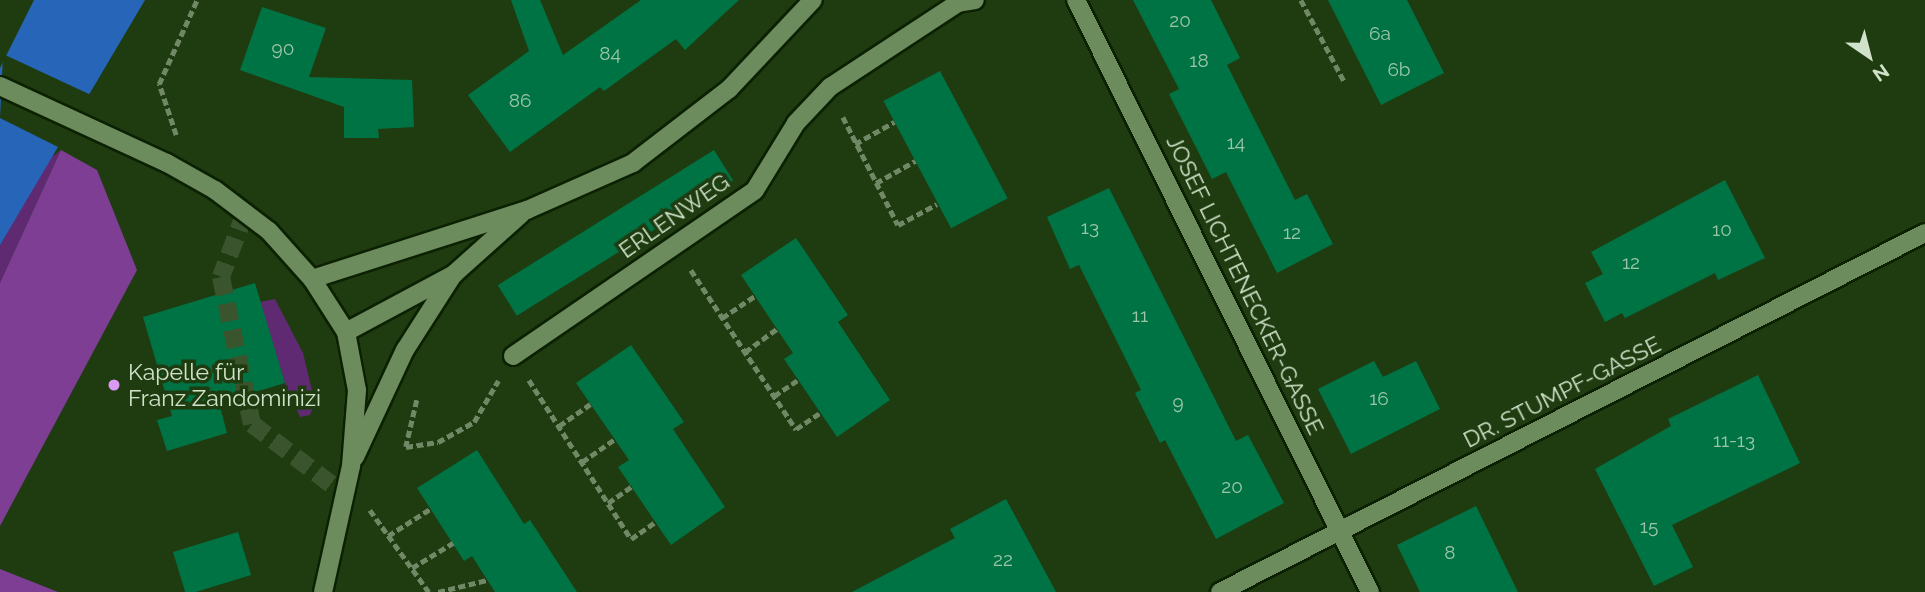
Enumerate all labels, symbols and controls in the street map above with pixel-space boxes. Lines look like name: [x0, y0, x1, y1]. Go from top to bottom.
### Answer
house number: 20: [1169, 10, 1191, 32]
north arrow: [1834, 21, 1904, 91]
house number: 6a: [1369, 23, 1391, 45]
house number: 90: [272, 38, 294, 60]
house number: 84: [599, 43, 621, 65]
house number: 18: [1189, 50, 1209, 72]
house number: 6b: [1387, 59, 1411, 81]
text: N: [1869, 60, 1893, 86]
house number: 86: [509, 90, 531, 112]
street label: JOSEF LICHTENECKER-GASSE: [1160, 131, 1330, 439]
house number: 14: [1227, 132, 1245, 154]
street label: ERLENWEG: [613, 168, 735, 264]
house number: 13: [1081, 217, 1099, 239]
house number: 10: [1712, 219, 1732, 241]
house number: 12: [1283, 222, 1301, 244]
house number: 12: [1622, 252, 1640, 274]
house number: 11: [1132, 305, 1148, 327]
street label: DR. STUMPF-GASSE: [1459, 330, 1665, 454]
place label: Kapelle für Franz Zandominizi: [128, 358, 321, 412]
marker: Kapelle für Franz Zandominizi: [106, 377, 122, 393]
house number: 16: [1369, 388, 1389, 410]
house number: 9: [1172, 392, 1184, 414]
house number: 11-13: [1713, 430, 1755, 452]
house number: 20: [1221, 476, 1243, 498]
house number: 15: [1640, 516, 1658, 538]
house number: 8: [1444, 542, 1456, 564]
house number: 22: [993, 549, 1013, 571]

